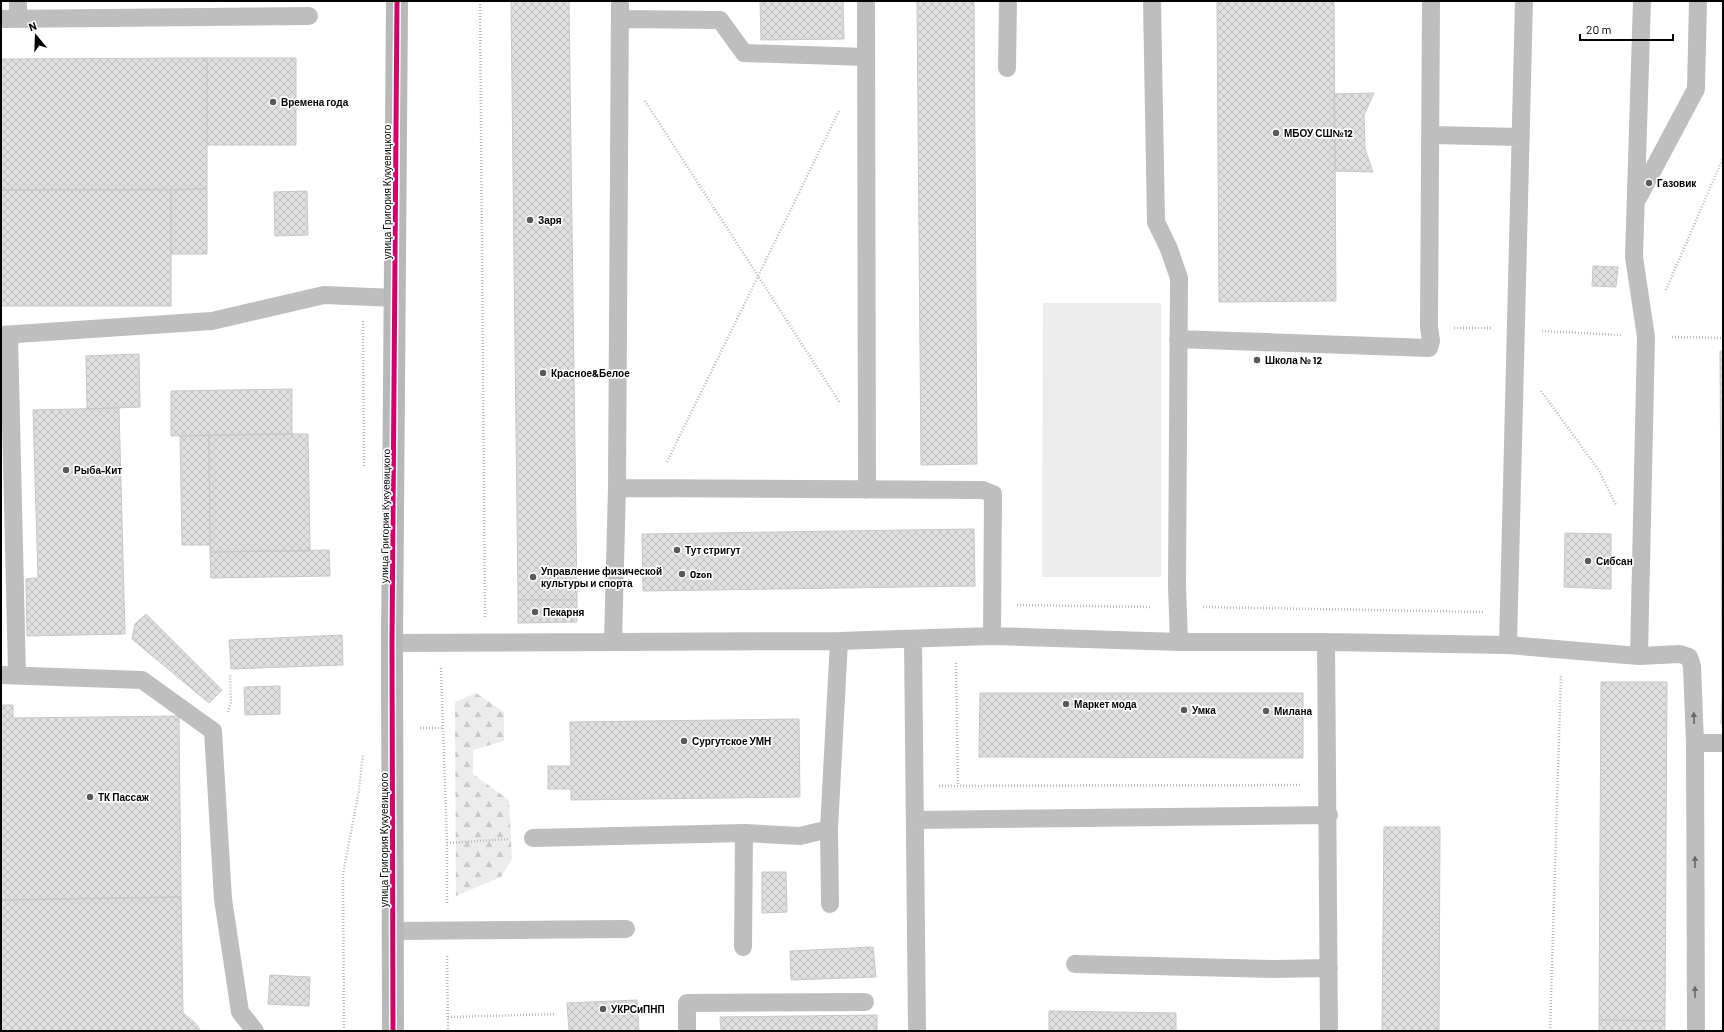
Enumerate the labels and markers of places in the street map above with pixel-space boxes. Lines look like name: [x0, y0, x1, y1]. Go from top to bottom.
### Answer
place label: Времена года: [281, 96, 349, 108]
marker: Времена года: [268, 97, 278, 107]
place label: МБОУ СШ№12: [1284, 127, 1353, 139]
marker: МБОУ СШ№12: [1271, 128, 1281, 138]
place label: Газовик: [1657, 177, 1697, 189]
marker: Газовик: [1644, 178, 1654, 188]
place label: Заря: [538, 214, 562, 226]
marker: Заря: [525, 215, 535, 225]
place label: Школа № 12: [1265, 354, 1322, 366]
marker: Школа № 12: [1252, 355, 1262, 365]
place label: Красное&Белое: [551, 367, 630, 379]
marker: Красное&Белое: [538, 368, 548, 378]
place label: Рыба-Кит: [74, 464, 122, 476]
marker: Рыба-Кит: [61, 465, 71, 475]
place label: Тут стригут: [685, 544, 741, 556]
marker: Тут стригут: [672, 545, 682, 555]
place label: Сибсан: [1596, 555, 1633, 567]
marker: Сибсан: [1583, 556, 1593, 566]
place label: Управление физической культуры и спорта: [541, 565, 662, 589]
place label: Ozon: [690, 568, 712, 580]
marker: Ozon: [677, 569, 687, 579]
marker: Управление физической культуры и спорта: [528, 572, 538, 582]
place label: Пекарня: [543, 606, 584, 618]
marker: Пекарня: [530, 607, 540, 617]
place label: Маркет мода: [1074, 698, 1137, 710]
marker: Маркет мода: [1061, 699, 1071, 709]
place label: Умка: [1192, 704, 1216, 716]
marker: Умка: [1179, 705, 1189, 715]
place label: Милана: [1274, 705, 1312, 717]
marker: Милана: [1261, 706, 1271, 716]
place label: Сургутское УМН: [692, 735, 771, 747]
marker: Сургутское УМН: [679, 736, 689, 746]
place label: ТК Пассаж: [98, 791, 150, 803]
marker: ТК Пассаж: [85, 792, 95, 802]
place label: УКРСиПНП: [611, 1003, 665, 1015]
marker: УКРСиПНП: [598, 1004, 608, 1014]

